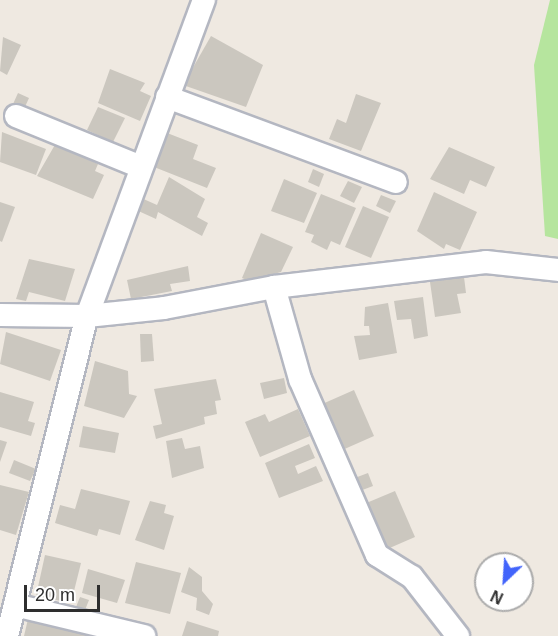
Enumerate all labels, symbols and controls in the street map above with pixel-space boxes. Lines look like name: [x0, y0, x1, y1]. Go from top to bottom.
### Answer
north arrow: [474, 552, 534, 612]
scale bar: [27, 573, 104, 611]
text: 20 m: [35, 585, 75, 605]
text: N: [488, 587, 506, 607]

